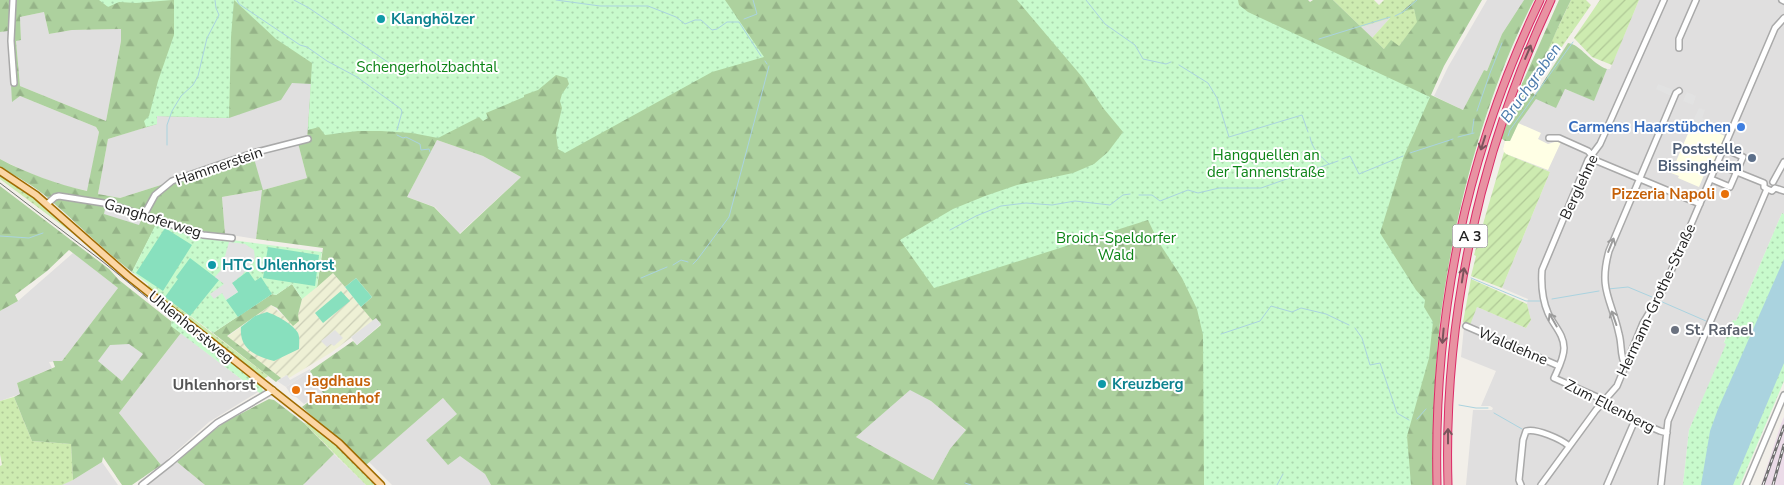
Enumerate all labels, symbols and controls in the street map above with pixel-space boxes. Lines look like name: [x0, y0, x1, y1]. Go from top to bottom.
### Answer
place label: Klanghölzer: [391, 9, 475, 29]
marker: Klanghölzer: [375, 13, 387, 25]
water label: Bruchgraben: [1495, 39, 1567, 127]
one-way arrow: [1524, 45, 1534, 60]
park label: Schengerholzbachtal: [356, 57, 498, 77]
place label: Carmens Haarstübchen: [1568, 117, 1731, 137]
marker: Carmens Haarstübchen: [1735, 121, 1747, 133]
one-way arrow: [1478, 134, 1487, 150]
place label: Poststelle Bissingheim: [1658, 139, 1742, 176]
street label: Hammerstein: [173, 142, 265, 190]
park label: Hangquellen an der Tannenstraße: [1207, 145, 1325, 182]
street label: Berglehne: [1555, 151, 1603, 223]
marker: Poststelle Bissingheim: [1746, 152, 1758, 164]
place label: Pizzeria Napoli: [1612, 184, 1715, 204]
marker: Pizzeria Napoli: [1719, 188, 1731, 200]
street label: Ganghoferweg: [102, 194, 204, 242]
street label: Hermann-Grothe-Straße: [1612, 220, 1700, 380]
road number: A 3: [1452, 225, 1488, 248]
park label: Broich-Speldorfer Wald: [1056, 228, 1177, 265]
one-way arrow: [1607, 238, 1617, 253]
place label: HTC Uhlenhorst: [222, 255, 334, 275]
marker: HTC Uhlenhorst: [206, 259, 218, 271]
one-way arrow: [1459, 267, 1469, 283]
street label: Uhlenhorstweg: [144, 286, 238, 368]
one-way arrow: [1609, 310, 1618, 326]
one-way arrow: [1547, 314, 1557, 328]
place label: St. Rafael: [1685, 320, 1753, 340]
street label: Waldlehne: [1475, 322, 1551, 370]
marker: St. Rafael: [1669, 324, 1681, 336]
one-way arrow: [1438, 327, 1447, 343]
place label: Jagdhaus Tannenhof: [305, 371, 380, 408]
district label: Uhlenhorst: [173, 374, 256, 396]
place label: Kreuzberg: [1112, 374, 1184, 394]
street label: Zum Ellenberg: [1562, 375, 1658, 437]
marker: Kreuzberg: [1096, 378, 1108, 390]
marker: Jagdhaus Tannenhof: [290, 384, 302, 396]
one-way arrow: [1443, 429, 1453, 445]

